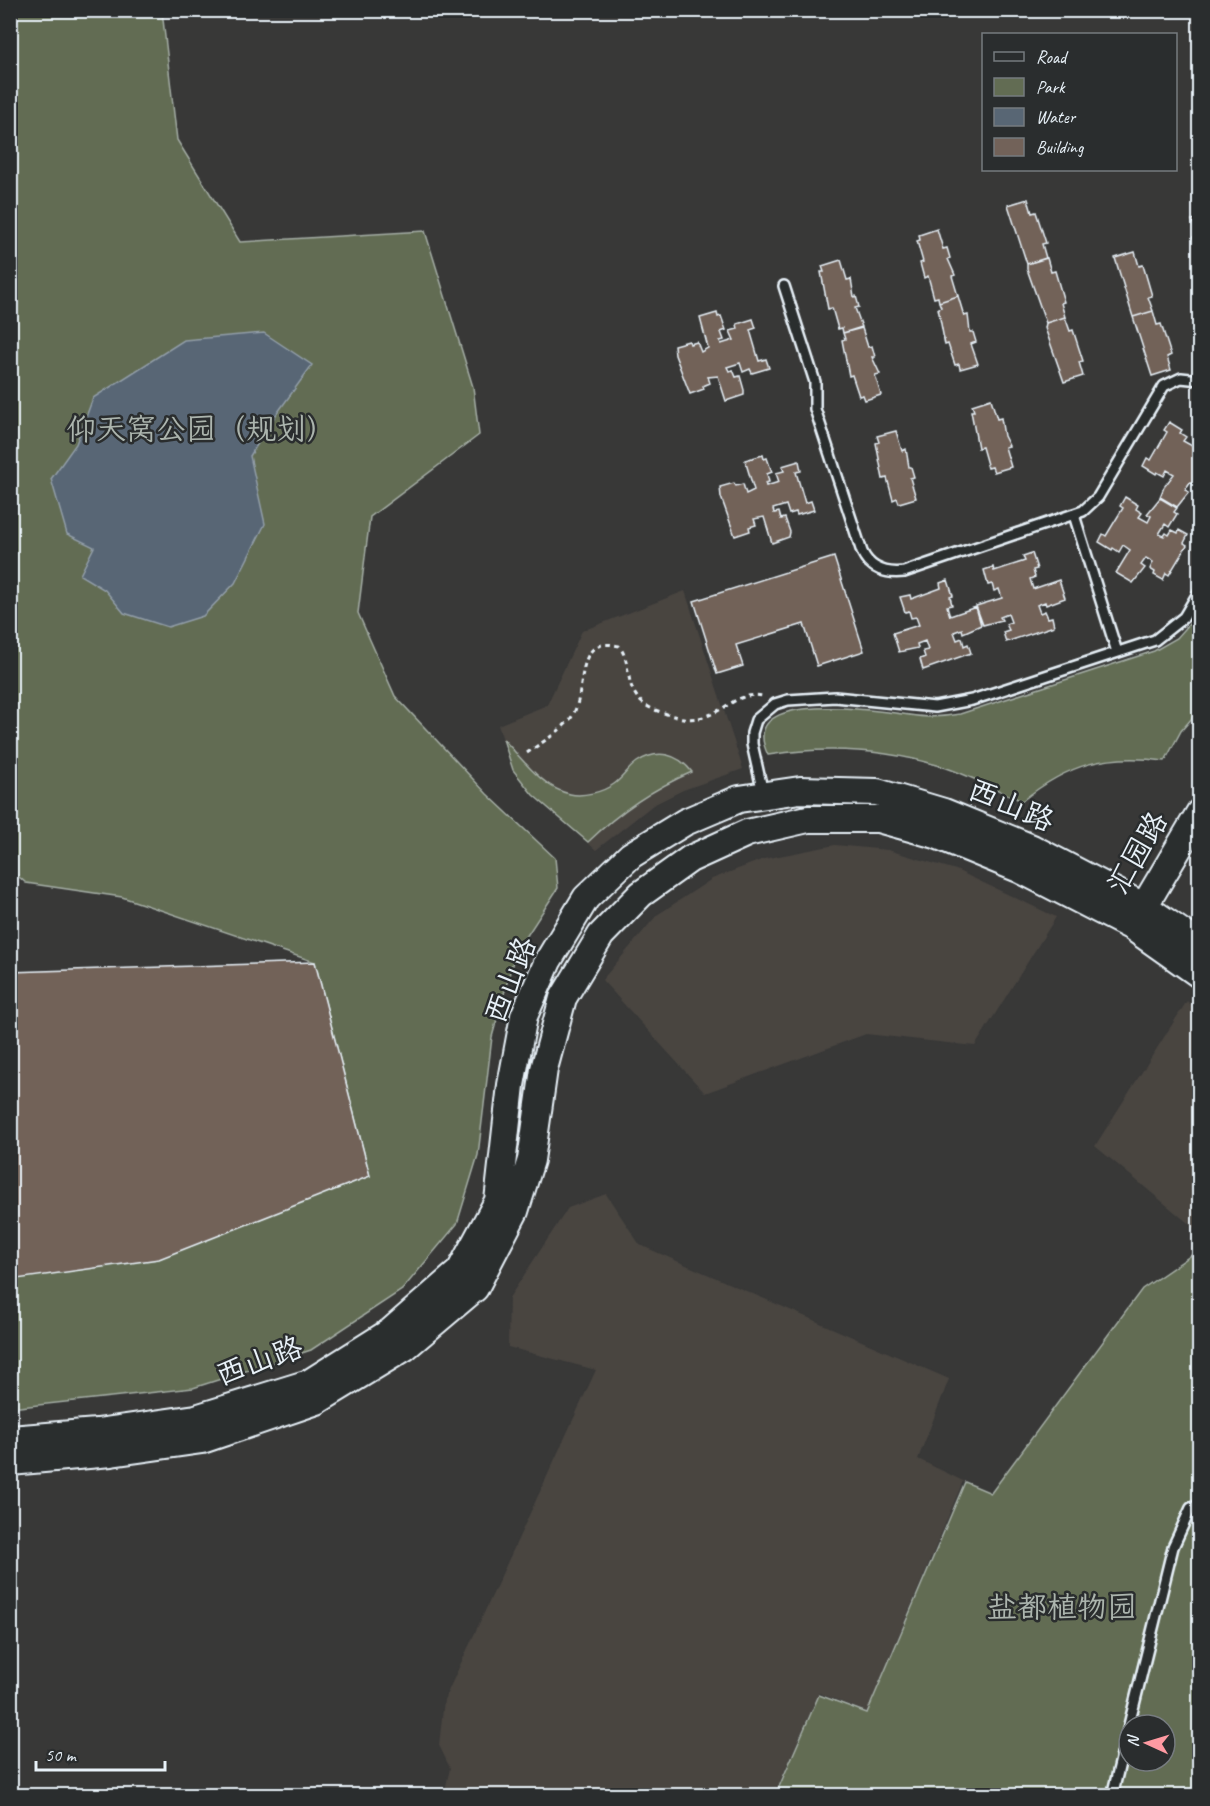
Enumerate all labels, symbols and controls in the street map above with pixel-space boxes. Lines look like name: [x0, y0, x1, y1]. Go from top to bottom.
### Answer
legend: [982, 33, 1177, 171]
text: Road: [1036, 46, 1069, 68]
text: Park: [1036, 76, 1066, 98]
text: Water: [1036, 106, 1077, 128]
text: Building: [1036, 136, 1085, 158]
park label: 仰天窝公园（规划）: [66, 410, 336, 448]
street label: 西山路: [962, 770, 1060, 840]
street label: 汇园路: [1098, 805, 1176, 901]
street label: 西山路: [476, 931, 544, 1029]
street label: 西山路: [210, 1328, 308, 1394]
park label: 盐都植物园: [987, 1588, 1137, 1626]
north arrow: [1117, 1713, 1177, 1773]
text: N: [1123, 1733, 1144, 1748]
scale bar: [36, 1734, 165, 1772]
text: 50 m: [45, 1744, 78, 1766]

